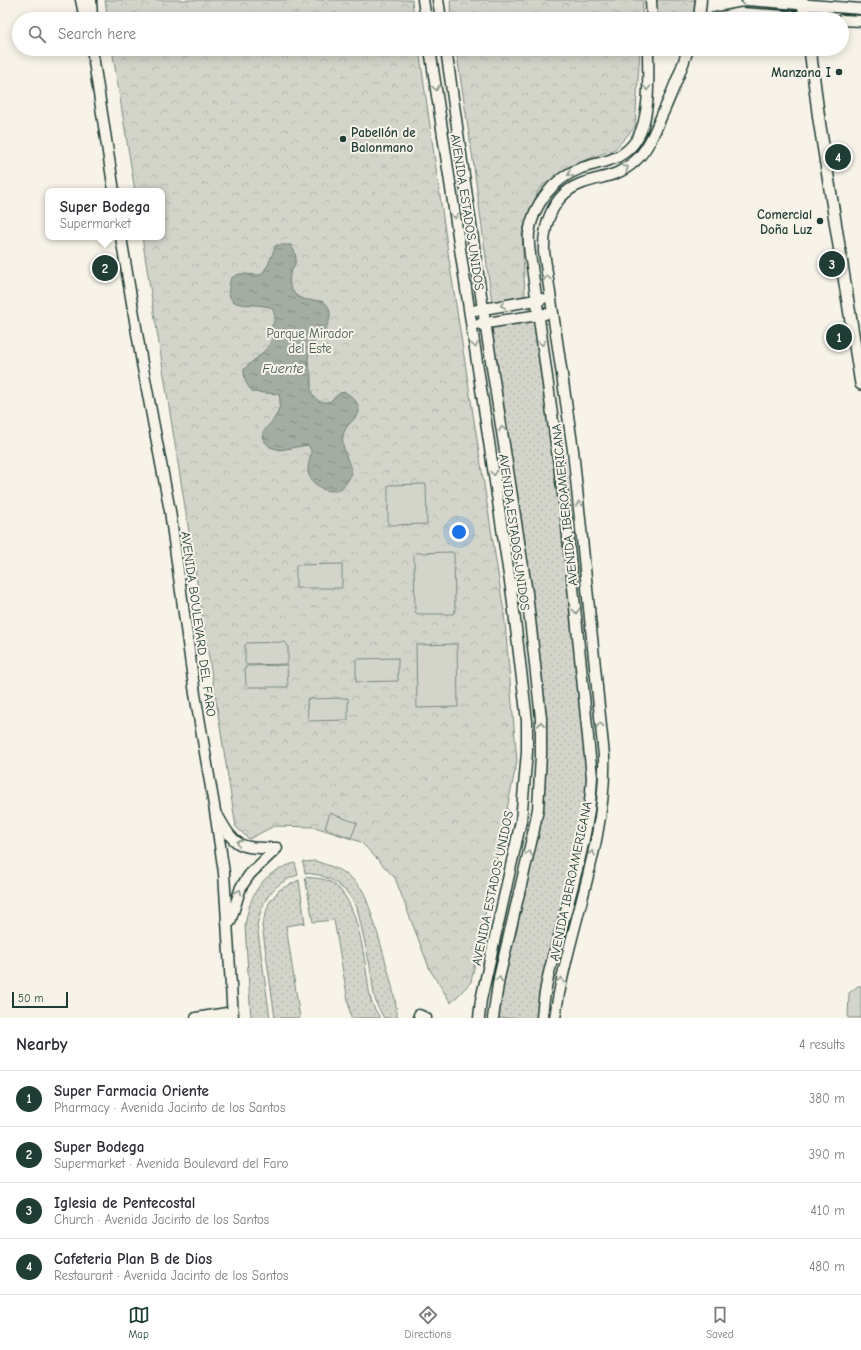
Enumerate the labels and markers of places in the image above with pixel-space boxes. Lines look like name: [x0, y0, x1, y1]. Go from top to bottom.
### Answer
place label: Manzana I: [771, 65, 831, 80]
marker: Manzana I: [834, 67, 844, 77]
place label: Pabellón de Balonmano: [351, 125, 416, 155]
marker: Pabellón de Balonmano: [338, 134, 348, 144]
pin: 4: [825, 142, 851, 172]
place label: Comercial Doña Luz: [757, 207, 812, 237]
marker: Comercial Doña Luz: [815, 216, 825, 226]
pin: 3: [819, 249, 845, 279]
pin: 2: [92, 253, 118, 283]
pin: 1: [826, 322, 852, 352]

